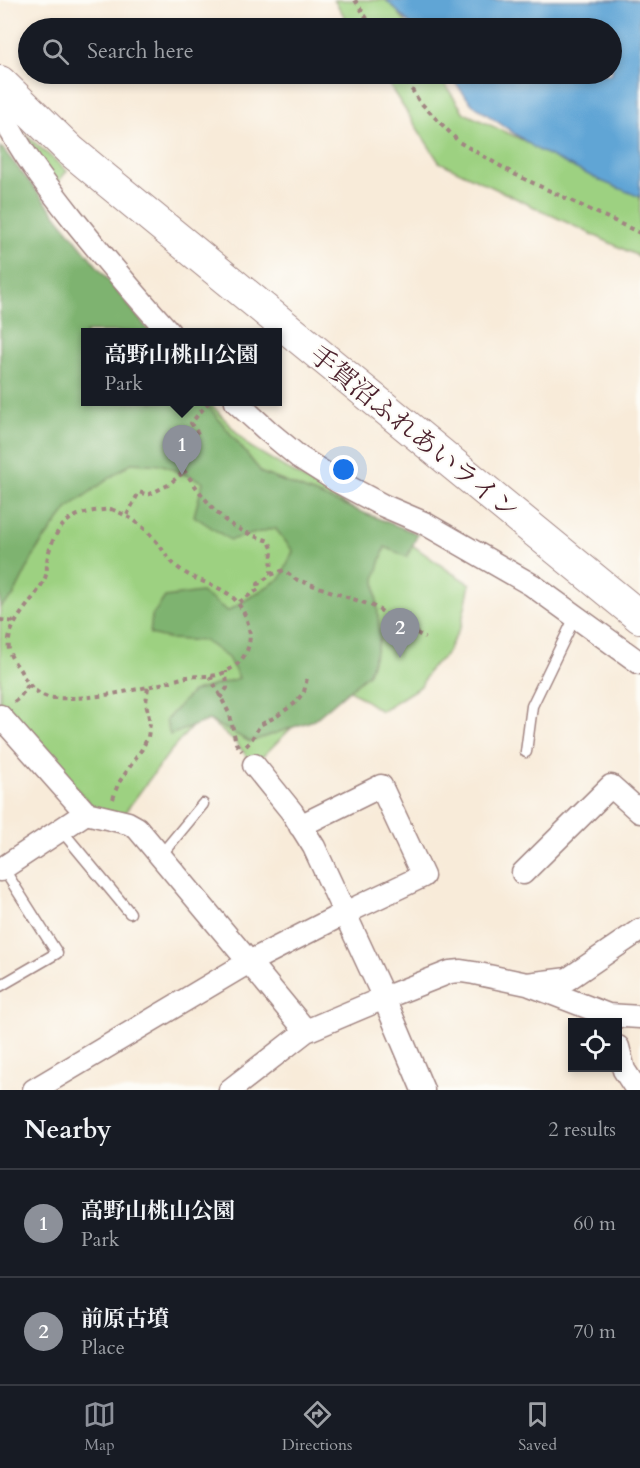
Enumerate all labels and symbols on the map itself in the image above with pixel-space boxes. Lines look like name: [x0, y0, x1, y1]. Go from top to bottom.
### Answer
street label: 手賀沼ふれあいライン: [302, 338, 526, 528]
pin: 1: [162, 426, 201, 475]
your location: [329, 455, 358, 484]
pin: 2: [380, 608, 420, 658]

